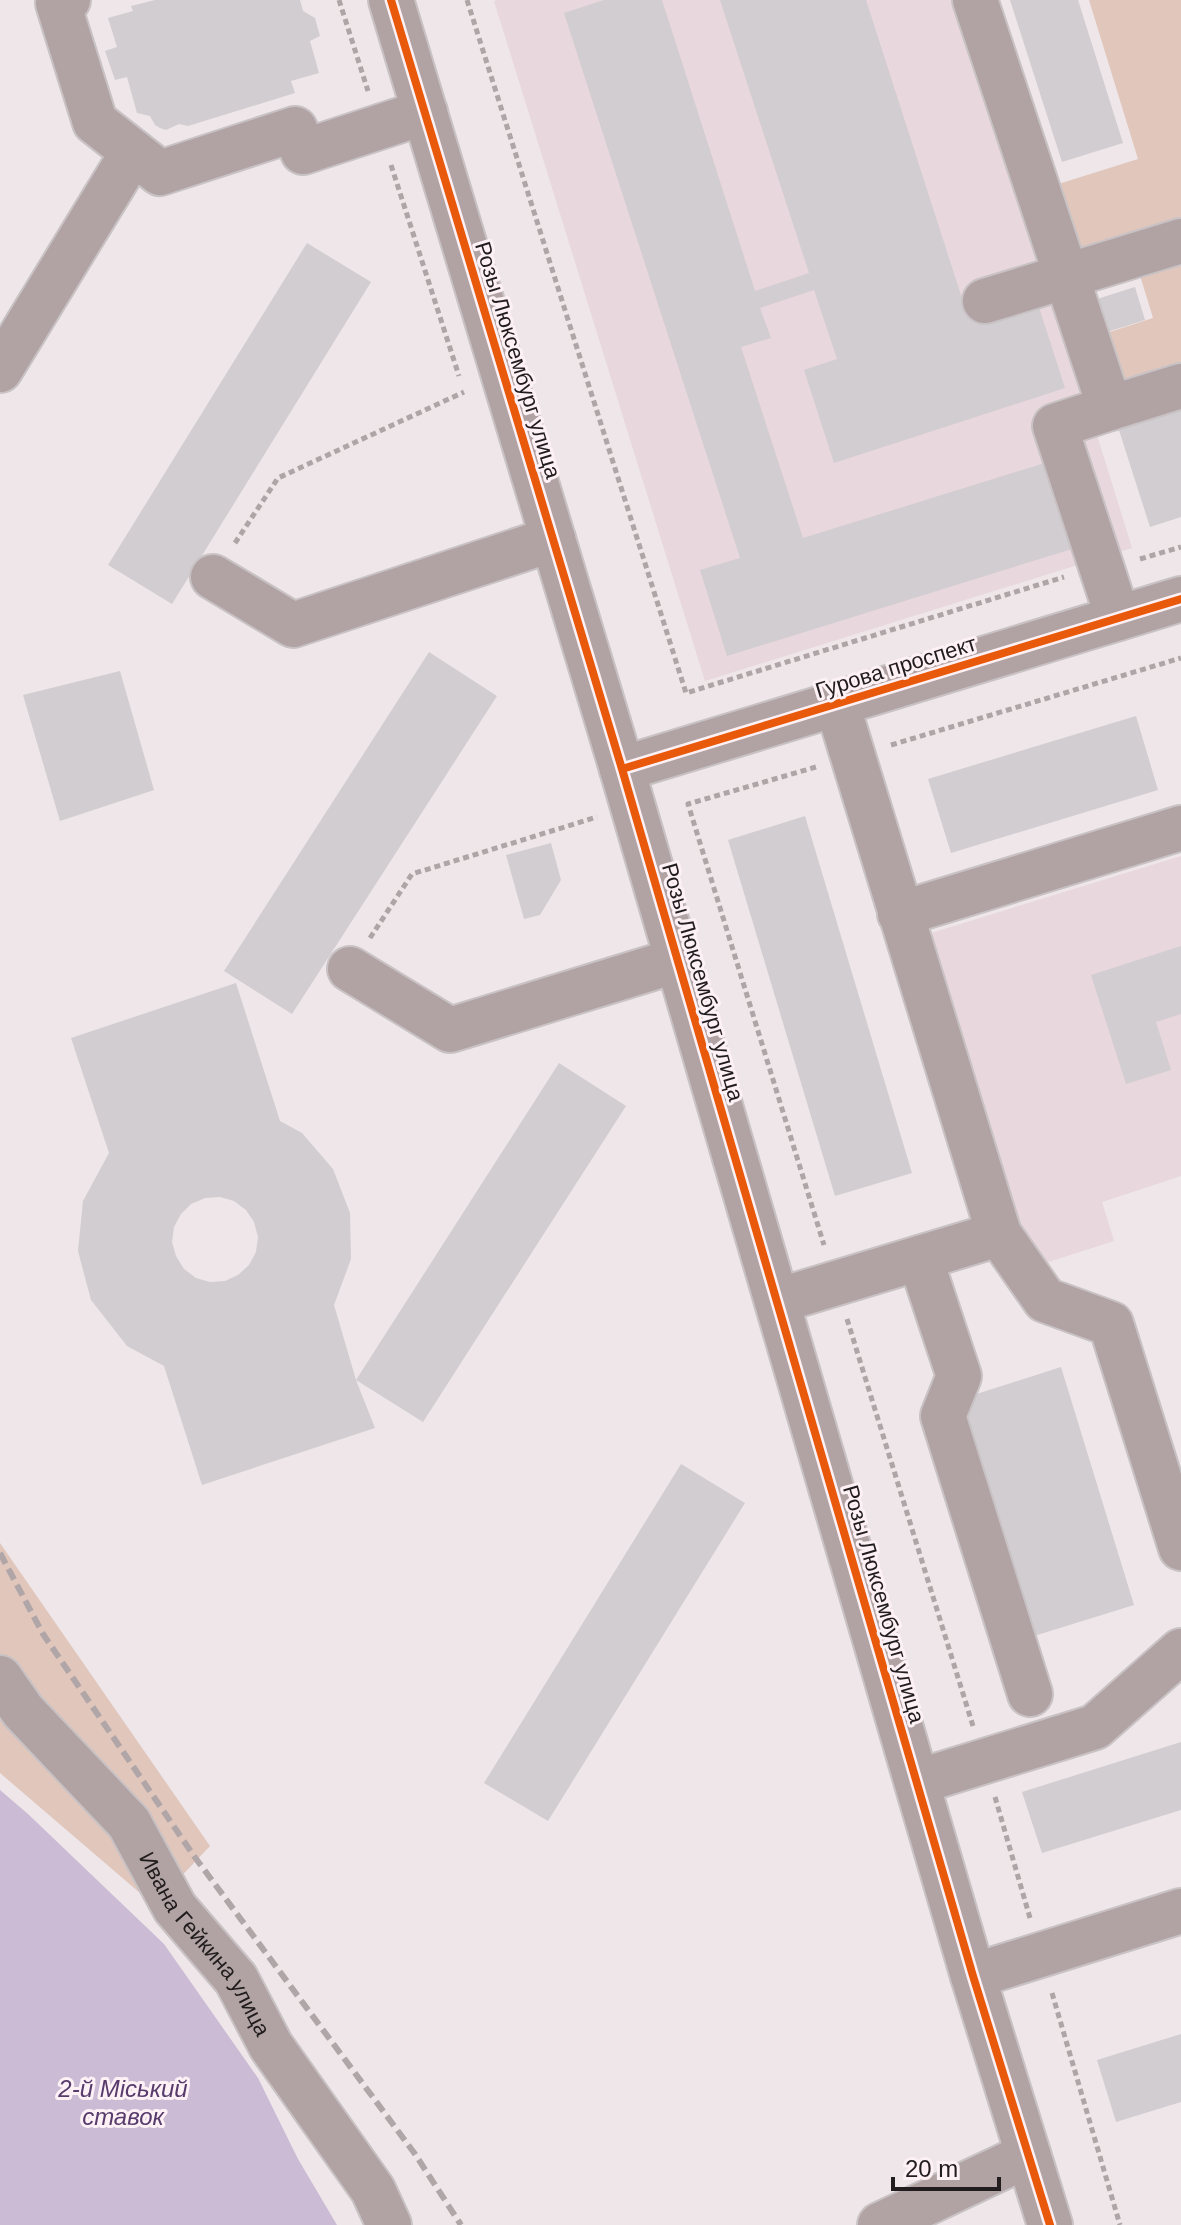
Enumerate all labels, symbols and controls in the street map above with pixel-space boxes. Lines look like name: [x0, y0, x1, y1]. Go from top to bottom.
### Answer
street label: Розы Люксембург улица: [470, 239, 566, 482]
street label: Гурова проспект: [813, 631, 979, 703]
street label: Розы Люксембург улица: [657, 860, 749, 1105]
street label: Розы Люксембург улица: [838, 1482, 930, 1727]
street label: Ивана Гейкина улица: [134, 1847, 276, 2041]
water label: 2-й Міський ставок: [57, 2075, 188, 2130]
scale bar: [893, 2141, 999, 2191]
text: 20 m: [905, 2155, 958, 2182]

